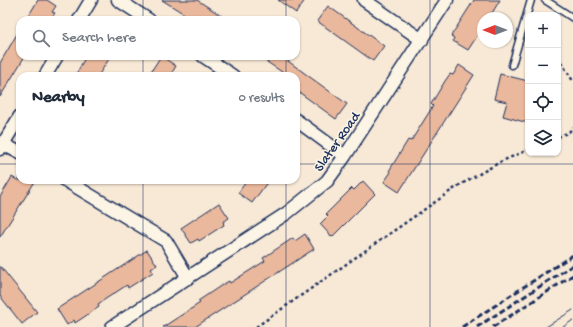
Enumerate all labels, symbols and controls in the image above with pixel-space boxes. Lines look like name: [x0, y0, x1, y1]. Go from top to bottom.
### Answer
north arrow: [477, 12, 513, 48]
map controls: [525, 12, 561, 156]
button: +: [525, 12, 561, 48]
search box: [16, 16, 300, 60]
icon: search: [30, 27, 52, 49]
text: Search here: [62, 29, 136, 47]
button: −: [525, 48, 561, 84]
button: locate: [525, 84, 561, 120]
text: Nearby: [32, 88, 85, 108]
text: 0 results: [238, 91, 284, 106]
street label: Slater Road: [311, 108, 366, 176]
button: layers: [525, 120, 561, 156]

